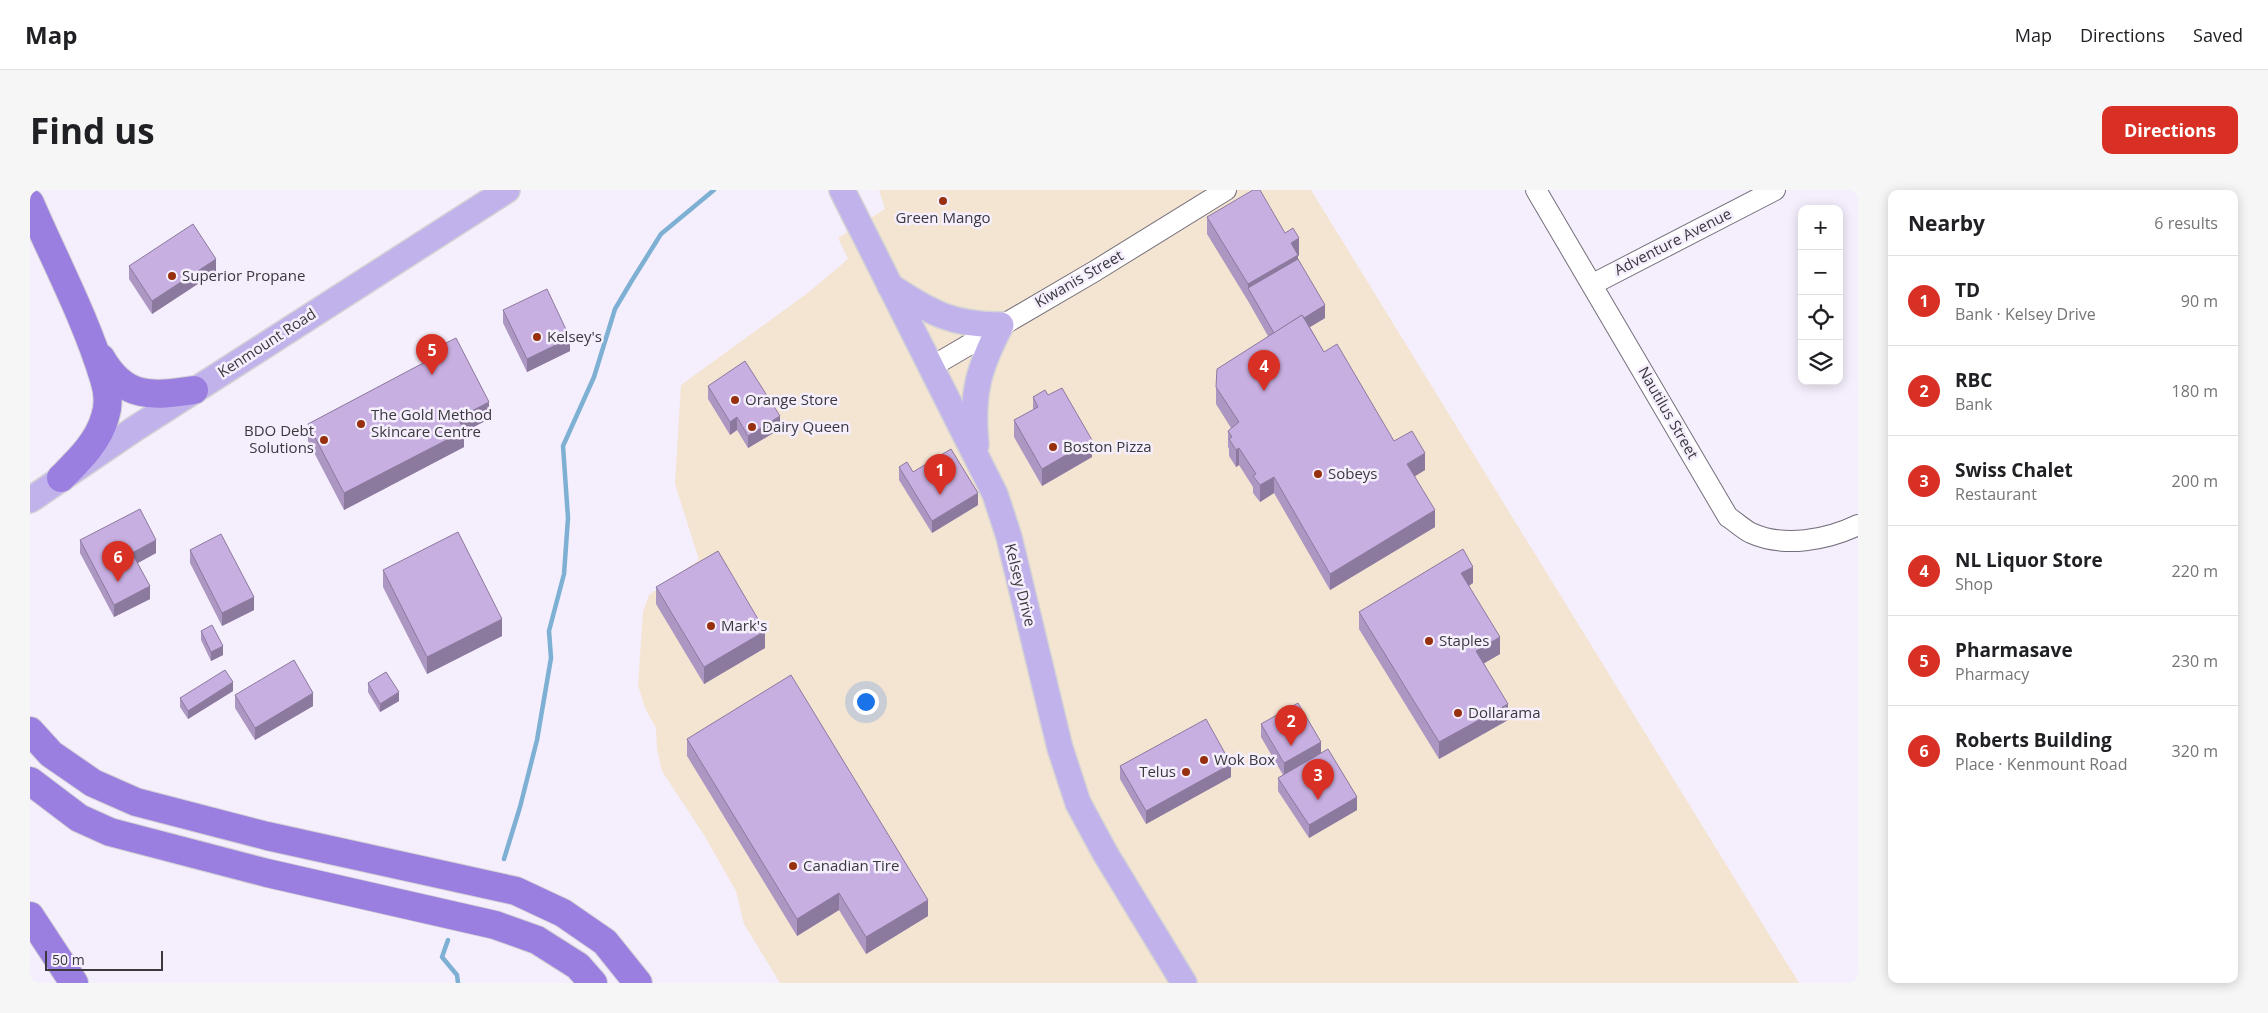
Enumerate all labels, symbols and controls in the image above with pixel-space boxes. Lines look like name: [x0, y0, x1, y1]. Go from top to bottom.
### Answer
text: Map: [25, 18, 77, 51]
text: Map: [2015, 23, 2052, 47]
text: Directions: [2080, 23, 2165, 47]
text: Saved: [2193, 23, 2243, 47]
button: Directions: [2102, 106, 2238, 154]
text: Find us: [30, 107, 155, 154]
marker: Green Mango: [937, 195, 949, 207]
street label: Adventure Avenue: [1611, 203, 1735, 279]
map controls: [1798, 205, 1843, 385]
button: +: [1798, 205, 1843, 250]
place label: Green Mango: [895, 207, 991, 227]
text: Nearby: [1908, 209, 1985, 237]
text: 6 results: [2154, 212, 2218, 234]
street label: Kiwanis Street: [1031, 245, 1126, 312]
button: −: [1798, 250, 1843, 295]
place label: Superior Propane: [182, 265, 305, 285]
marker: Superior Propane: [166, 270, 178, 282]
text: TD: [1955, 277, 1980, 303]
text: 1: [1919, 290, 1929, 312]
text: 90 m: [2181, 290, 2218, 312]
button: locate: [1798, 295, 1843, 340]
street label: Kenmount Road: [214, 303, 319, 381]
text: Bank · Kelsey Drive: [1955, 303, 2096, 325]
place label: Kelsey's: [547, 326, 602, 346]
marker: Kelsey's: [531, 331, 543, 343]
pin: 5: [416, 334, 448, 375]
button: layers: [1798, 340, 1843, 385]
pin: 4: [1248, 350, 1280, 391]
street label: Nautilus Street: [1634, 363, 1703, 462]
text: RBC: [1955, 367, 1992, 393]
text: 2: [1919, 380, 1929, 402]
text: 180 m: [2172, 380, 2218, 402]
place label: Orange Store: [745, 389, 838, 409]
text: Bank: [1955, 393, 1992, 415]
marker: Orange Store: [729, 394, 741, 406]
place label: The Gold Method Skincare Centre: [371, 404, 492, 441]
place label: Dairy Queen: [762, 416, 849, 436]
marker: The Gold Method Skincare Centre: [355, 418, 367, 430]
place label: BDO Debt Solutions: [244, 420, 314, 457]
marker: Dairy Queen: [746, 421, 758, 433]
marker: BDO Debt Solutions: [318, 434, 330, 446]
place label: Boston Pizza: [1063, 436, 1152, 456]
marker: Boston Pizza: [1047, 441, 1059, 453]
pin: 1: [924, 454, 956, 495]
text: Swiss Chalet: [1955, 457, 2073, 483]
place label: Sobeys: [1328, 463, 1378, 483]
marker: Sobeys: [1312, 468, 1324, 480]
text: 3: [1919, 470, 1929, 492]
text: 200 m: [2172, 470, 2218, 492]
text: Restaurant: [1955, 483, 2037, 505]
pin: 6: [102, 541, 134, 582]
street label: Kelsey Drive: [1001, 541, 1041, 628]
text: NL Liquor Store: [1955, 547, 2103, 573]
text: 4: [1919, 560, 1929, 582]
text: 220 m: [2172, 560, 2218, 582]
text: Shop: [1955, 573, 1993, 595]
place label: Mark's: [721, 615, 767, 635]
marker: Mark's: [705, 620, 717, 632]
place label: Staples: [1439, 630, 1489, 650]
marker: Staples: [1423, 635, 1435, 647]
text: Pharmasave: [1955, 637, 2073, 663]
text: 5: [1919, 650, 1929, 672]
text: 230 m: [2172, 650, 2218, 672]
text: Pharmacy: [1955, 663, 2029, 685]
your location: [853, 689, 879, 715]
place label: Dollarama: [1468, 702, 1541, 722]
pin: 2: [1275, 705, 1307, 746]
marker: Dollarama: [1452, 707, 1464, 719]
text: Roberts Building: [1955, 727, 2112, 753]
text: 6: [1919, 740, 1929, 762]
text: 320 m: [2172, 740, 2218, 762]
place label: Wok Box: [1214, 749, 1275, 769]
text: Place · Kenmount Road: [1955, 753, 2127, 775]
marker: Wok Box: [1198, 754, 1210, 766]
pin: 3: [1302, 759, 1334, 800]
place label: Telus: [1139, 761, 1176, 781]
marker: Telus: [1180, 766, 1192, 778]
place label: Canadian Tire: [803, 855, 899, 875]
marker: Canadian Tire: [787, 860, 799, 872]
scale bar: [45, 948, 162, 971]
text: 50 m: [52, 950, 85, 969]

